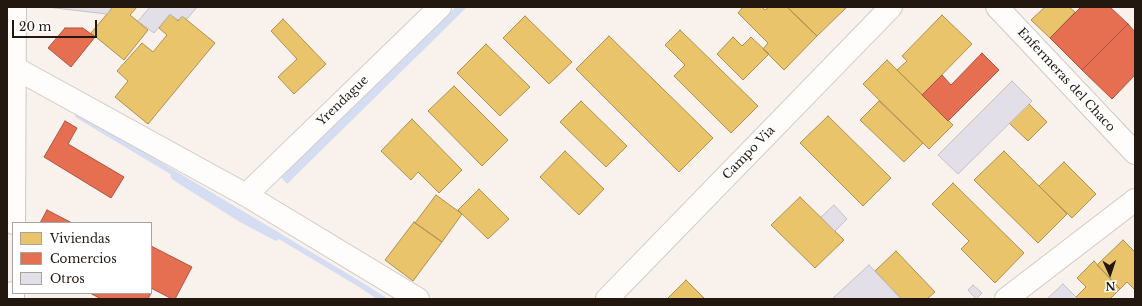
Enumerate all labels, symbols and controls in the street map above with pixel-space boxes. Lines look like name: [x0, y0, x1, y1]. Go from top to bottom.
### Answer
scale bar: [14, 12, 99, 38]
text: 20 m: [19, 19, 51, 34]
street label: Enfermeras del Chaco: [1014, 25, 1118, 135]
street label: Yrendague: [314, 73, 372, 129]
street label: Campo Via: [720, 123, 778, 183]
legend: [12, 222, 152, 294]
text: Viviendas: [50, 231, 110, 246]
text: Comercios: [50, 251, 117, 266]
north arrow: [1090, 254, 1130, 294]
text: Otros: [50, 271, 85, 286]
text: N: [1105, 279, 1116, 293]

